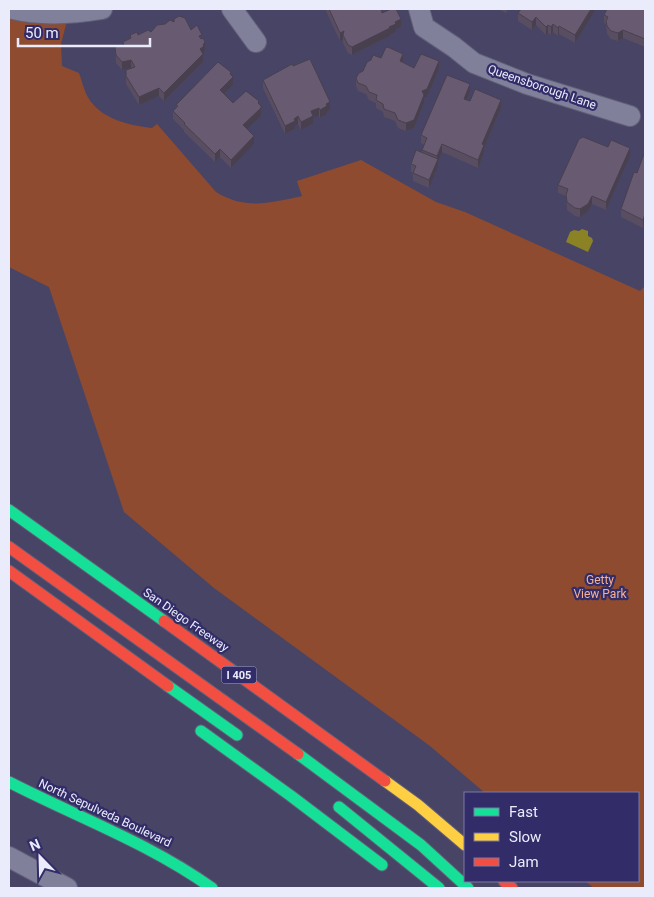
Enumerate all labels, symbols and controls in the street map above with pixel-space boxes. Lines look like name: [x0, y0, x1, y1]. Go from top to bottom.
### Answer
scale bar: [18, 15, 150, 47]
text: 50 m: [25, 24, 59, 42]
street label: Queensborough Lane: [486, 62, 598, 112]
park label: Getty View Park: [573, 573, 627, 601]
street label: San Diego Freeway: [141, 585, 232, 655]
road number: I 405: [222, 666, 256, 684]
street label: North Sepulveda Boulevard: [36, 776, 174, 850]
legend: [464, 792, 639, 882]
text: Fast: [509, 803, 538, 821]
text: Slow: [509, 828, 541, 846]
north arrow: [15, 832, 65, 882]
text: Jam: [509, 853, 539, 871]

